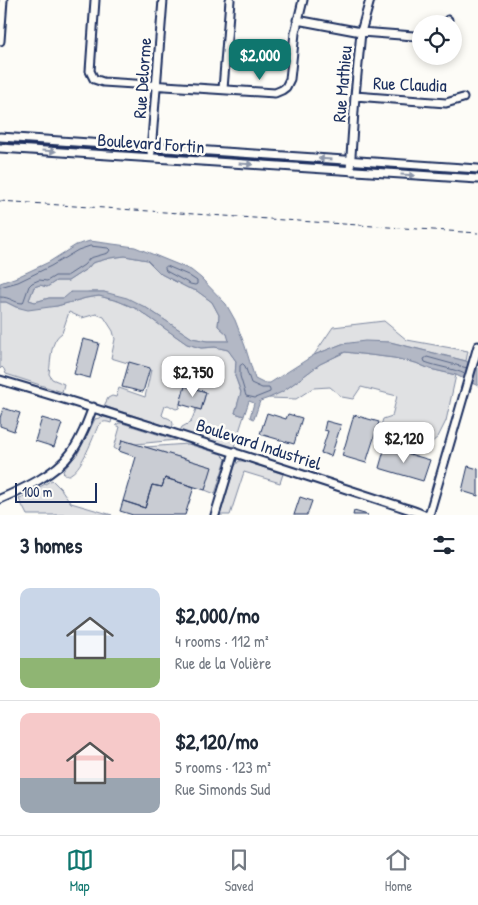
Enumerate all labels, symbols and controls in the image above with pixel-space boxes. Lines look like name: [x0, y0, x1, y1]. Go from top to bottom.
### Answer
map controls: [412, 15, 462, 65]
button: locate: [412, 15, 462, 65]
street label: Rue Delorme: [127, 37, 157, 119]
pin: $2,000: [219, 38, 301, 81]
text: $2,000: [240, 44, 280, 66]
street label: Rue Mathieu: [326, 45, 358, 123]
street label: Rue Claudia: [373, 70, 447, 98]
street label: Boulevard Fortin: [97, 127, 205, 159]
one-way arrow: [41, 147, 57, 155]
one-way arrow: [316, 154, 332, 162]
one-way arrow: [238, 160, 254, 168]
one-way arrow: [400, 171, 416, 179]
pin: $2,750: [152, 356, 234, 398]
text: $2,750: [173, 361, 213, 383]
street label: Boulevard Industriel: [193, 412, 325, 476]
pin: $2,120: [363, 422, 445, 464]
text: $2,120: [384, 427, 424, 449]
scale bar: [15, 480, 98, 503]
text: 100 m: [22, 482, 52, 501]
text: 3 homes: [20, 531, 82, 560]
icon: filters: [430, 531, 458, 559]
text: $2,000/mo: [175, 601, 260, 630]
icon: home: [60, 608, 120, 668]
text: 4 rooms · 112 m²: [175, 630, 269, 652]
text: Rue de la Volière: [175, 652, 271, 674]
text: $2,120/mo: [175, 727, 258, 756]
icon: home: [60, 733, 120, 793]
text: 5 rooms · 123 m²: [175, 756, 271, 778]
text: Rue Simonds Sud: [175, 778, 270, 800]
tab: Map: [66, 846, 94, 895]
tab: Saved: [225, 846, 253, 895]
tab: Home: [384, 846, 412, 895]

